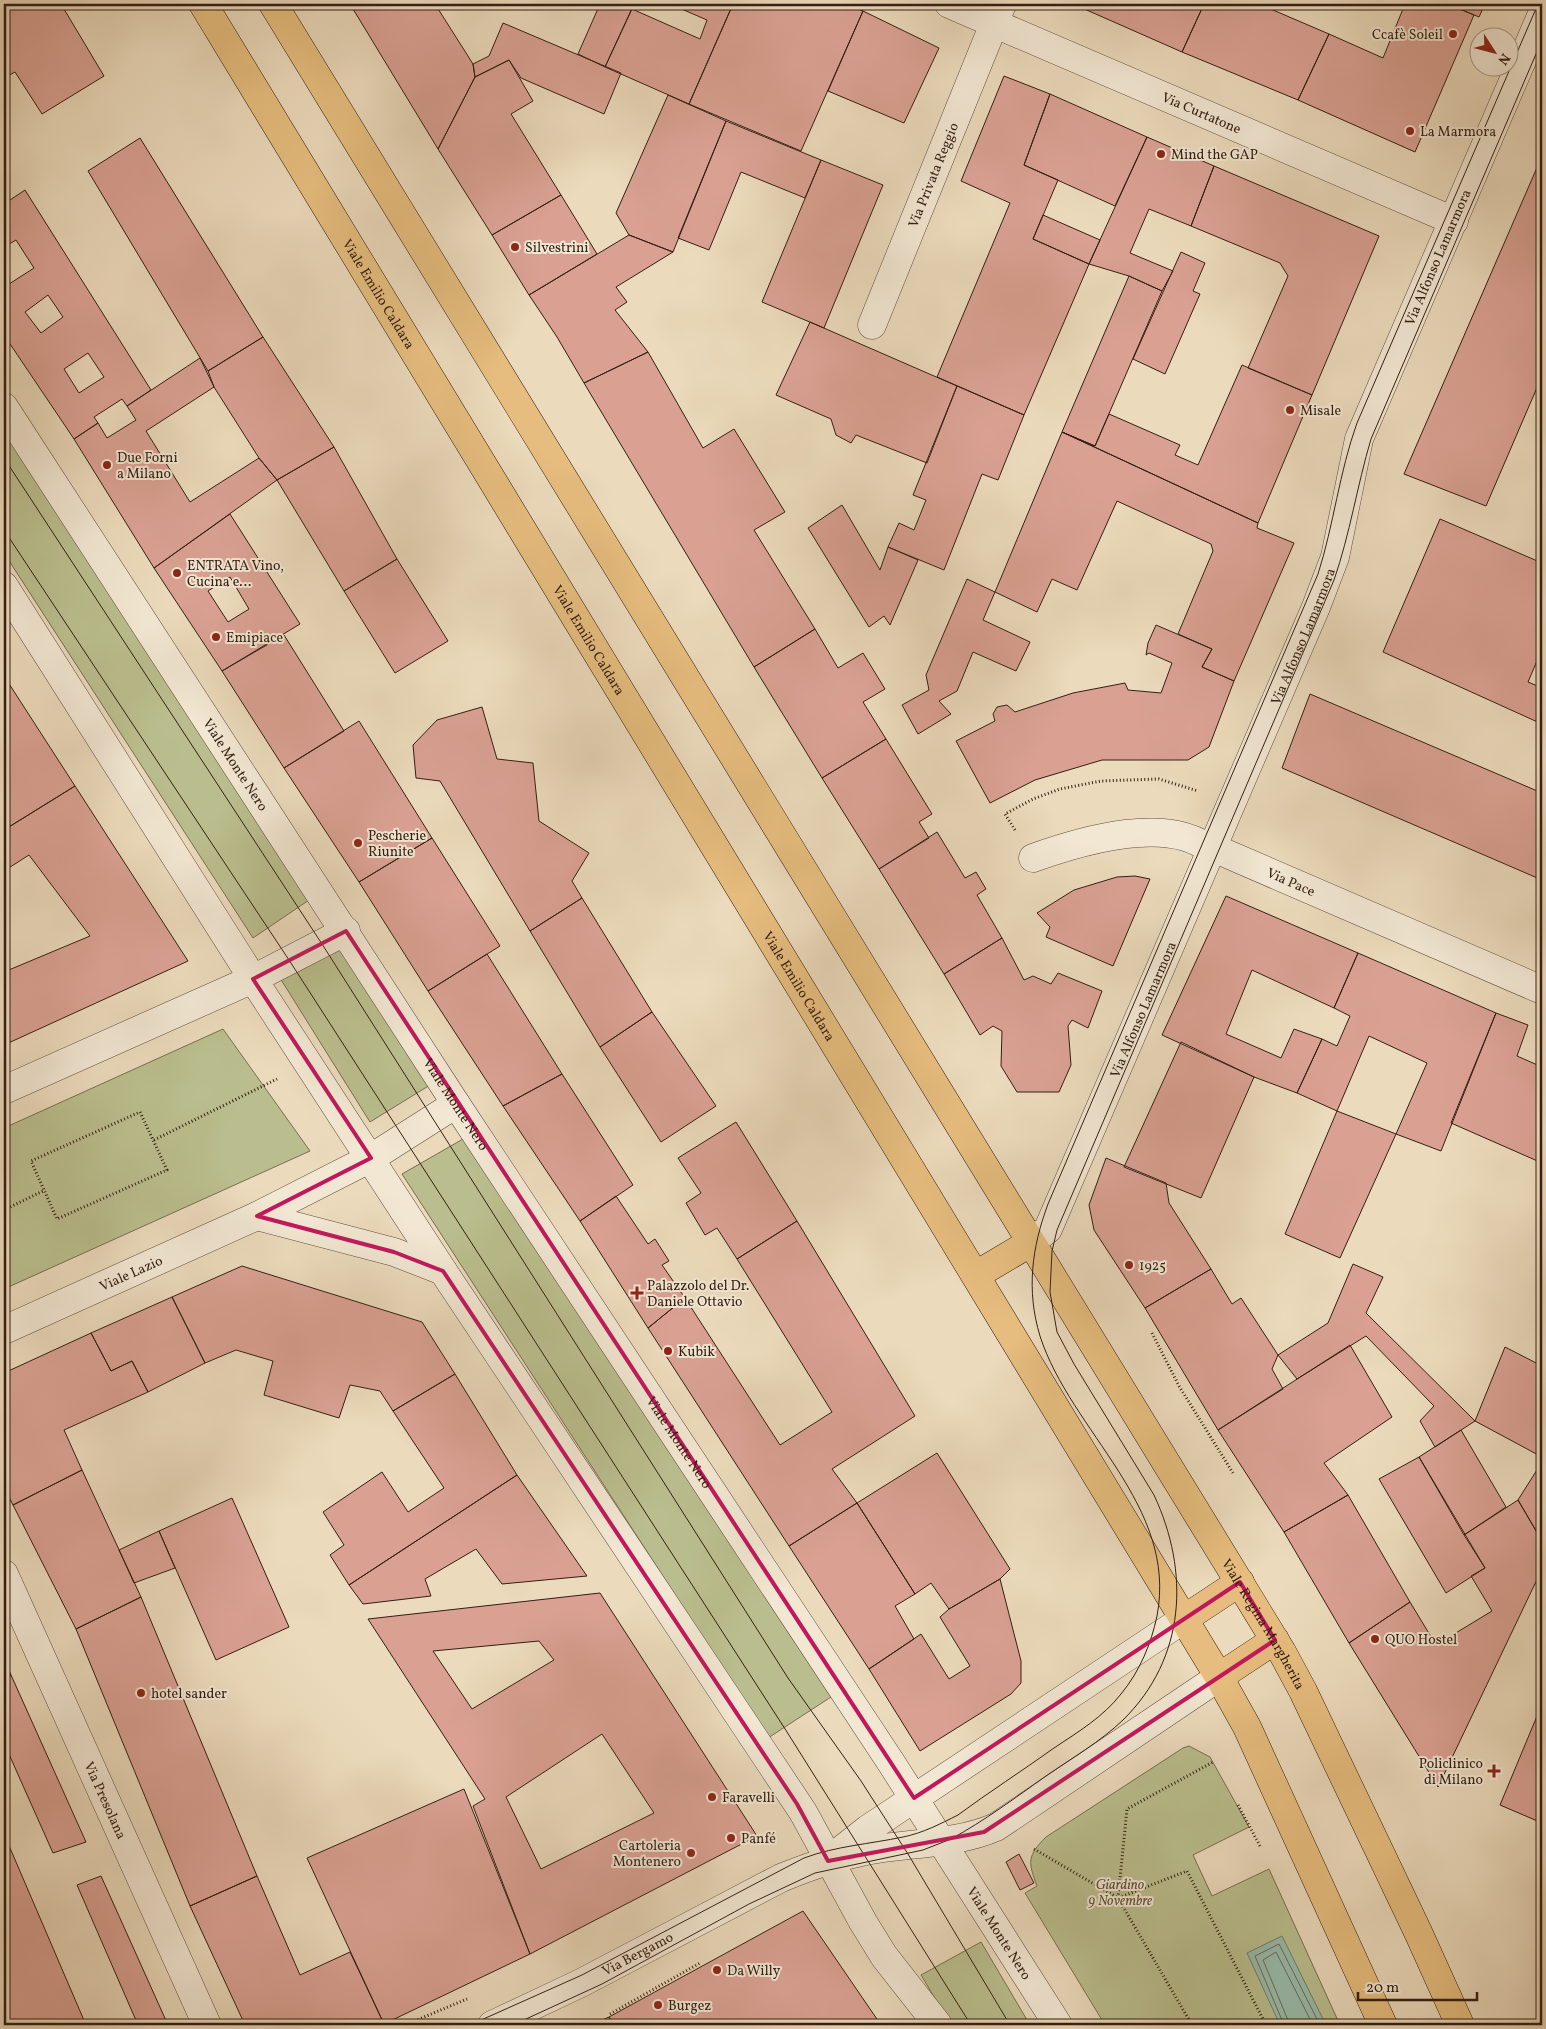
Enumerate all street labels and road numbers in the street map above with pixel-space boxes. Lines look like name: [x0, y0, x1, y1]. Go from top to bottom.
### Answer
street label: Via Curtatone: [1158, 88, 1244, 140]
street label: Via Privata Reggio: [904, 120, 964, 231]
street label: Via Alfonso Lamarmora: [1401, 187, 1476, 329]
street label: Viale Emilio Caldara: [337, 236, 418, 353]
street label: Via Alfonso Lamarmora: [1267, 566, 1341, 708]
street label: Viale Emilio Caldara: [547, 582, 629, 699]
street label: Viale Monte Nero: [197, 715, 272, 815]
street label: Via Pace: [1263, 864, 1318, 902]
street label: Viale Emilio Caldara: [757, 928, 839, 1045]
street label: Via Alfonso Lamarmora: [1106, 939, 1182, 1081]
street label: Viale Monte Nero: [418, 1055, 492, 1155]
street label: Viale Lazio: [97, 1252, 166, 1297]
street label: Viale Monte Nero: [641, 1393, 716, 1493]
street label: Viale Regina Margherita: [1216, 1556, 1309, 1694]
street label: Via Presolana: [79, 1759, 130, 1843]
street label: Viale Monte Nero: [962, 1884, 1035, 1984]
street label: Via Bergamo: [599, 1928, 677, 1981]

